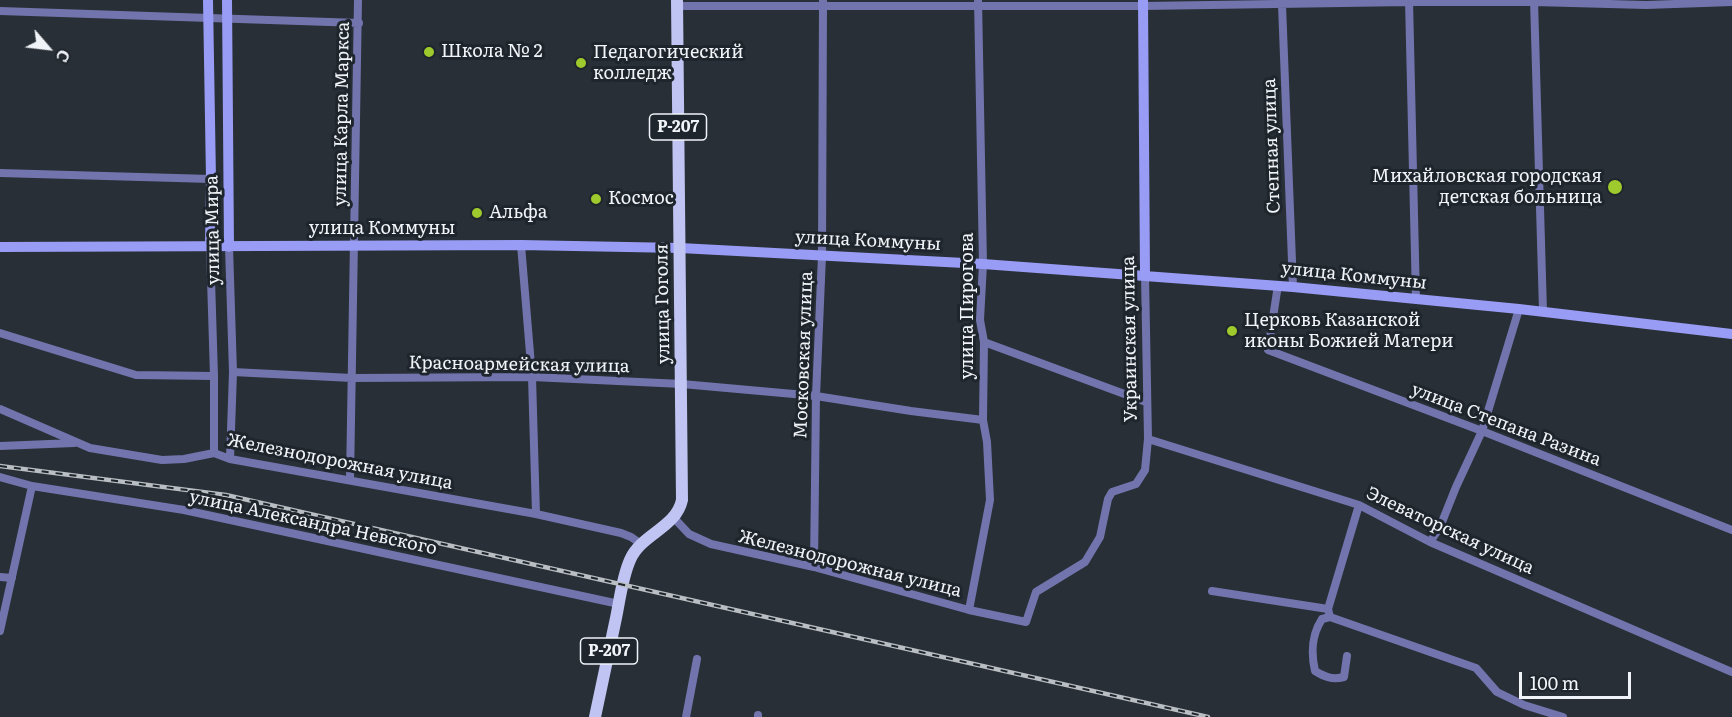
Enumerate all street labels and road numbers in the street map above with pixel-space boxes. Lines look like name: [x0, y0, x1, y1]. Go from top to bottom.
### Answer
street label: улица Карла Маркса: [330, 21, 354, 207]
street label: Степная улица: [1259, 78, 1285, 214]
road number: Р-207: [650, 114, 706, 140]
street label: улица Мира: [201, 175, 225, 285]
street label: улица Коммуны: [309, 218, 455, 240]
street label: улица Коммуны: [794, 226, 942, 256]
street label: улица Пирогова: [957, 232, 979, 380]
street label: улица Гоголя: [651, 244, 675, 364]
street label: Украинская улица: [1118, 256, 1142, 422]
street label: улица Коммуны: [1280, 258, 1428, 294]
street label: Московская улица: [790, 271, 818, 439]
street label: Красноармейская улица: [408, 352, 630, 378]
street label: улица Степана Разина: [1408, 379, 1604, 471]
street label: Железнодорожная улица: [225, 430, 455, 494]
street label: Элеваторская улица: [1363, 483, 1537, 579]
street label: улица Александра Невского: [187, 486, 439, 560]
street label: Железнодорожная улица: [736, 526, 964, 602]
road number: Р-207: [580, 638, 638, 664]

